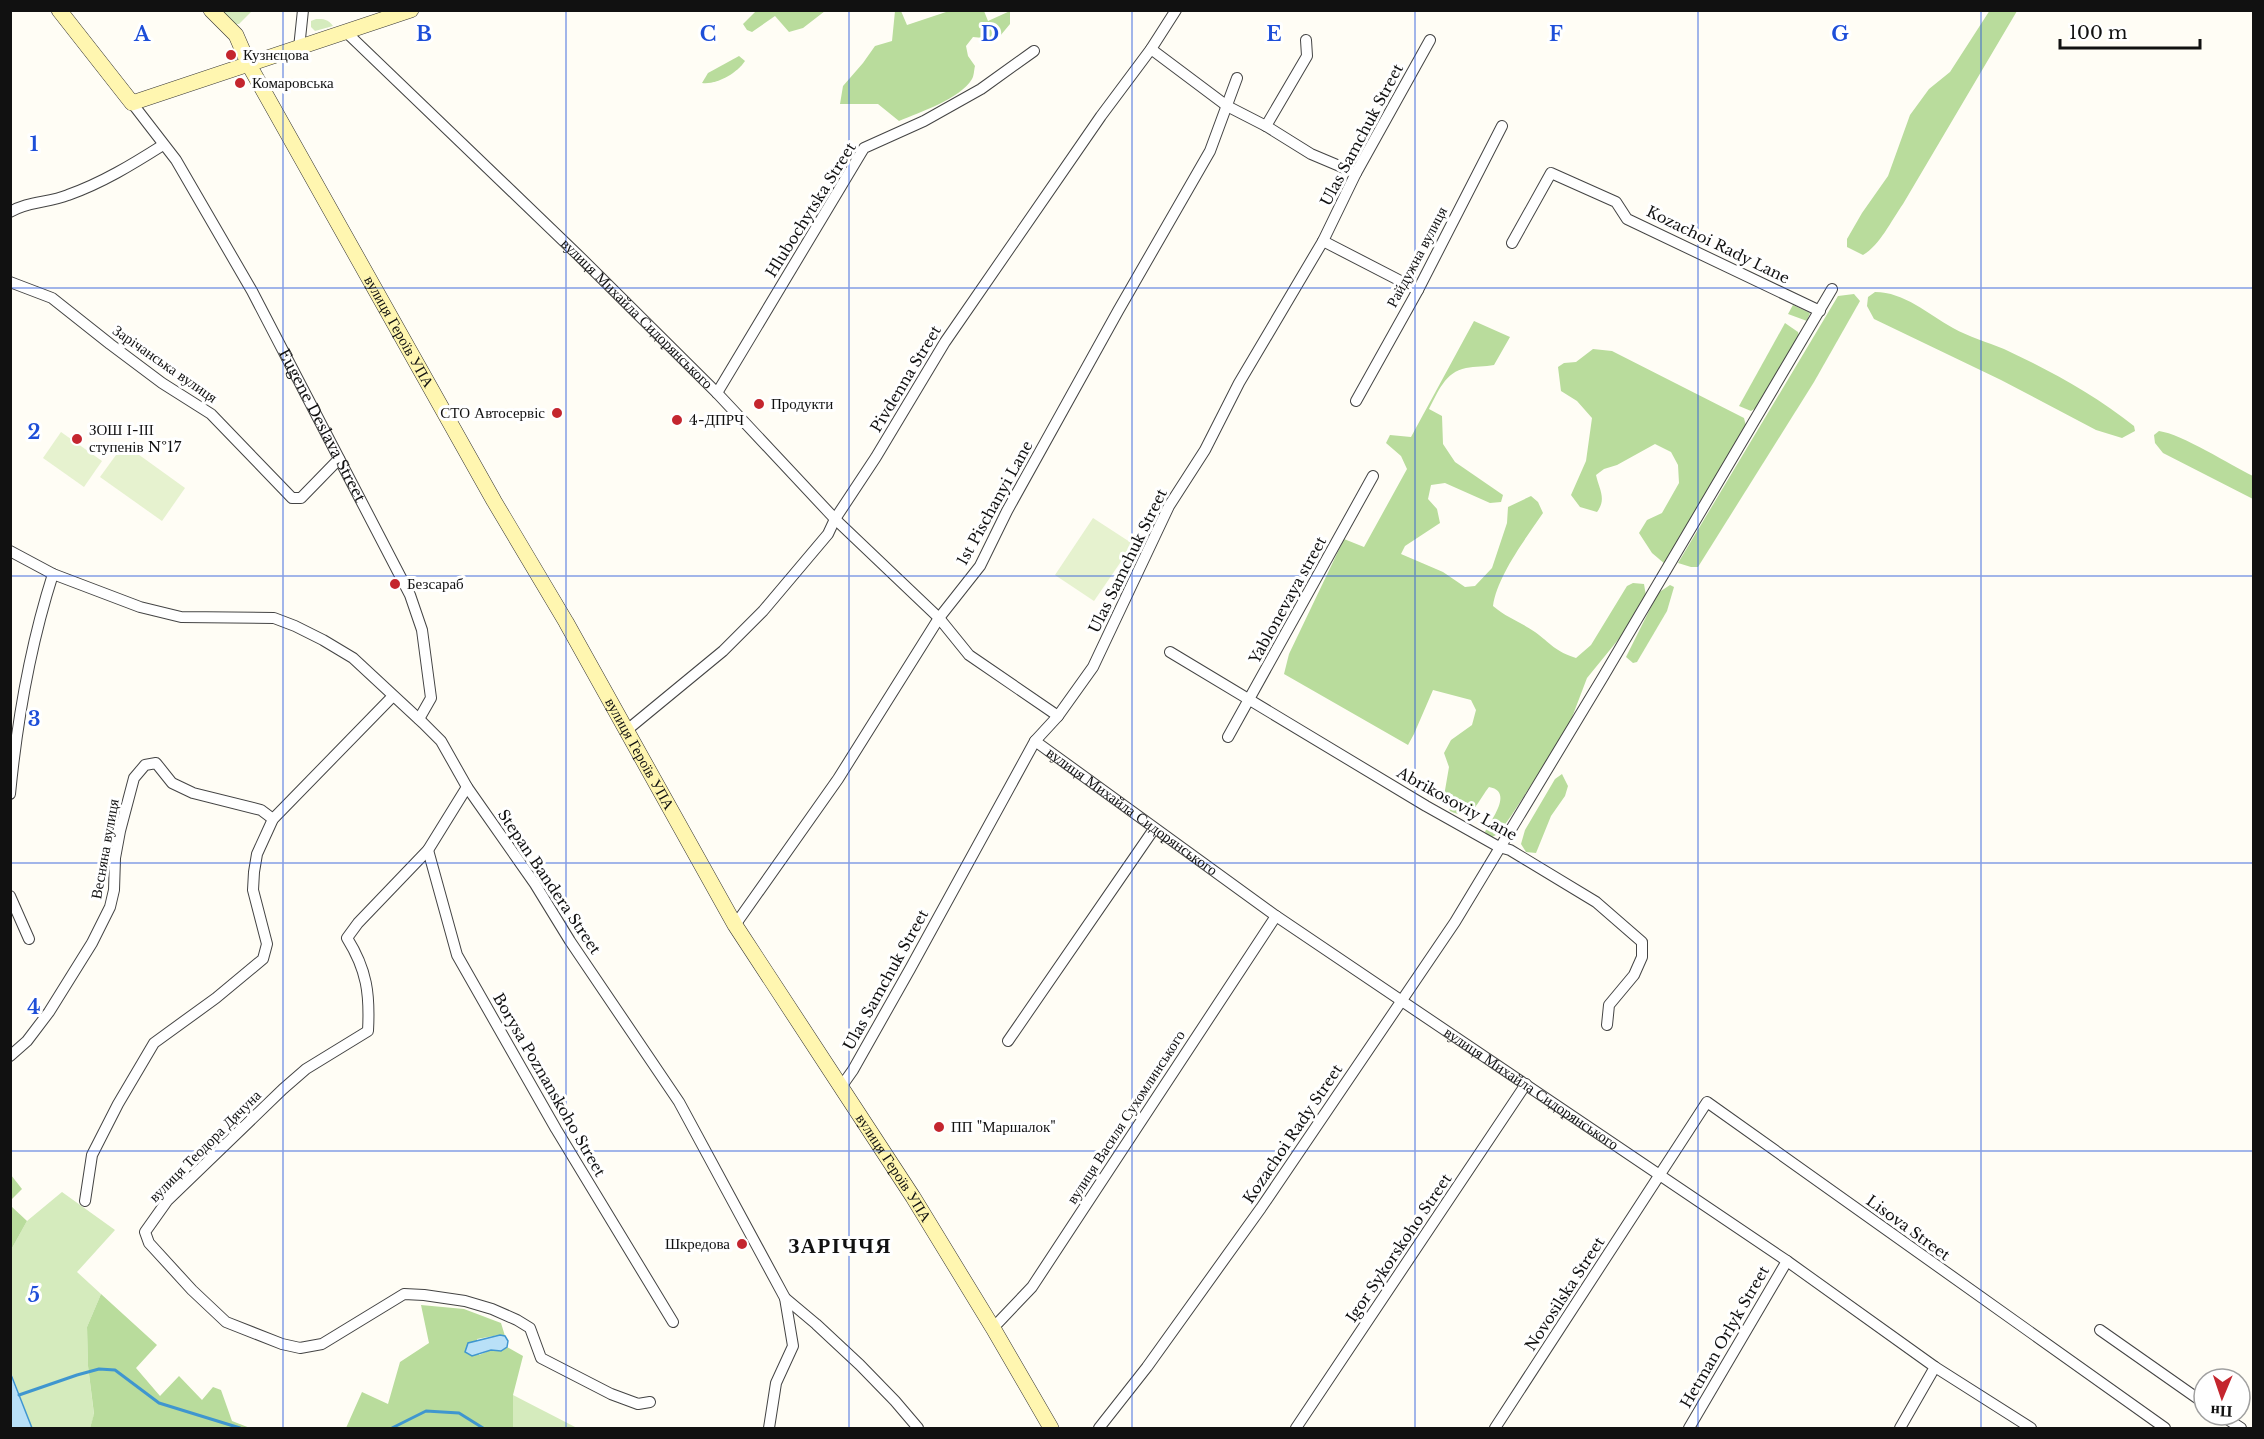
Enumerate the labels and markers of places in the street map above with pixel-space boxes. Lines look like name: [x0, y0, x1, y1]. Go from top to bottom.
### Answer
place label: Кузнєцова: [243, 45, 309, 64]
marker: Кузнєцова: [224, 48, 238, 62]
place label: Комаровська: [252, 73, 334, 92]
marker: Комаровська: [233, 76, 247, 90]
place label: Продукти: [771, 394, 833, 413]
marker: Продукти: [752, 397, 766, 411]
place label: СТО Автосервіс: [440, 403, 545, 422]
marker: СТО Автосервіс: [550, 406, 564, 420]
place label: 4-ДПРЧ: [689, 410, 744, 429]
marker: 4-ДПРЧ: [670, 413, 684, 427]
place label: ЗОШ І-ІІІ ступенів №17: [89, 420, 182, 456]
marker: ЗОШ І-ІІІ ступенів №17: [70, 432, 84, 446]
place label: Безсараб: [407, 574, 464, 593]
marker: Безсараб: [388, 577, 402, 591]
place label: ПП "Маршалок": [951, 1117, 1056, 1136]
marker: ПП "Маршалок": [932, 1120, 946, 1134]
place label: Шкредова: [665, 1234, 730, 1253]
marker: Шкредова: [735, 1237, 749, 1251]

